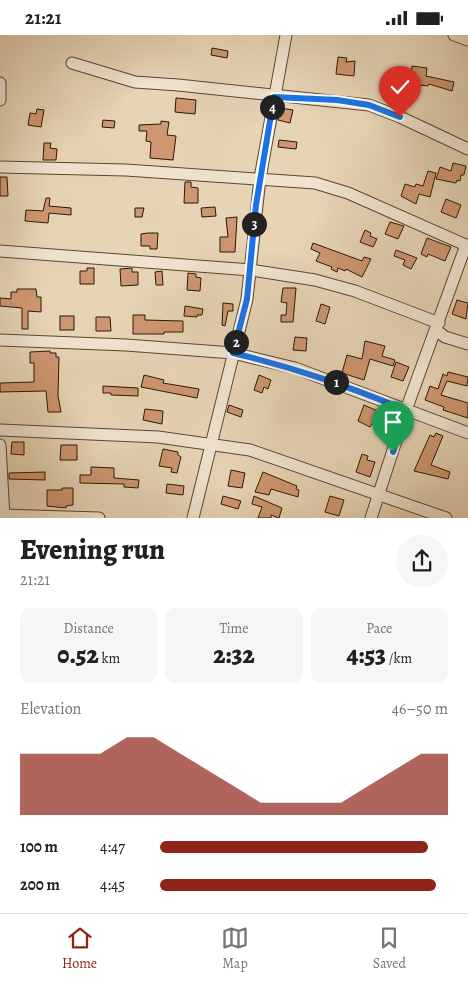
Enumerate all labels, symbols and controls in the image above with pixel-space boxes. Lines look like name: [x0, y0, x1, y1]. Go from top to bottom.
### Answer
text: 21:21: [25, 5, 61, 31]
pin: [379, 66, 421, 117]
icon: check: [386, 73, 414, 101]
pin: 4: [260, 95, 284, 119]
text: 4: [269, 98, 276, 117]
pin: 3: [242, 211, 266, 237]
text: 3: [251, 215, 258, 234]
pin: 2: [224, 329, 248, 355]
text: 2: [233, 333, 240, 352]
pin: 1: [324, 369, 348, 395]
text: 1: [334, 373, 339, 392]
pin: [372, 401, 414, 452]
icon: arrive: [379, 408, 407, 436]
text: Evening run: [20, 531, 165, 569]
button: share: [396, 535, 448, 587]
text: 21:21: [20, 569, 50, 591]
text: Distance: [64, 619, 114, 638]
text: Time: [219, 619, 249, 638]
text: Pace: [366, 619, 392, 638]
text: 0.52: [57, 638, 99, 672]
text: 2:32: [213, 638, 255, 672]
text: 4:53: [347, 638, 386, 672]
text: km: [99, 649, 120, 668]
text: /km: [386, 649, 412, 668]
text: Elevation: [20, 698, 81, 720]
text: 46–50 m: [392, 698, 448, 720]
text: 100 m: [20, 836, 58, 858]
text: 4:47: [100, 836, 125, 858]
text: 200 m: [20, 874, 60, 896]
text: 4:45: [100, 874, 125, 896]
tab: Home: [62, 924, 97, 973]
tab: Map: [221, 924, 249, 973]
tab: Saved: [373, 924, 406, 973]

